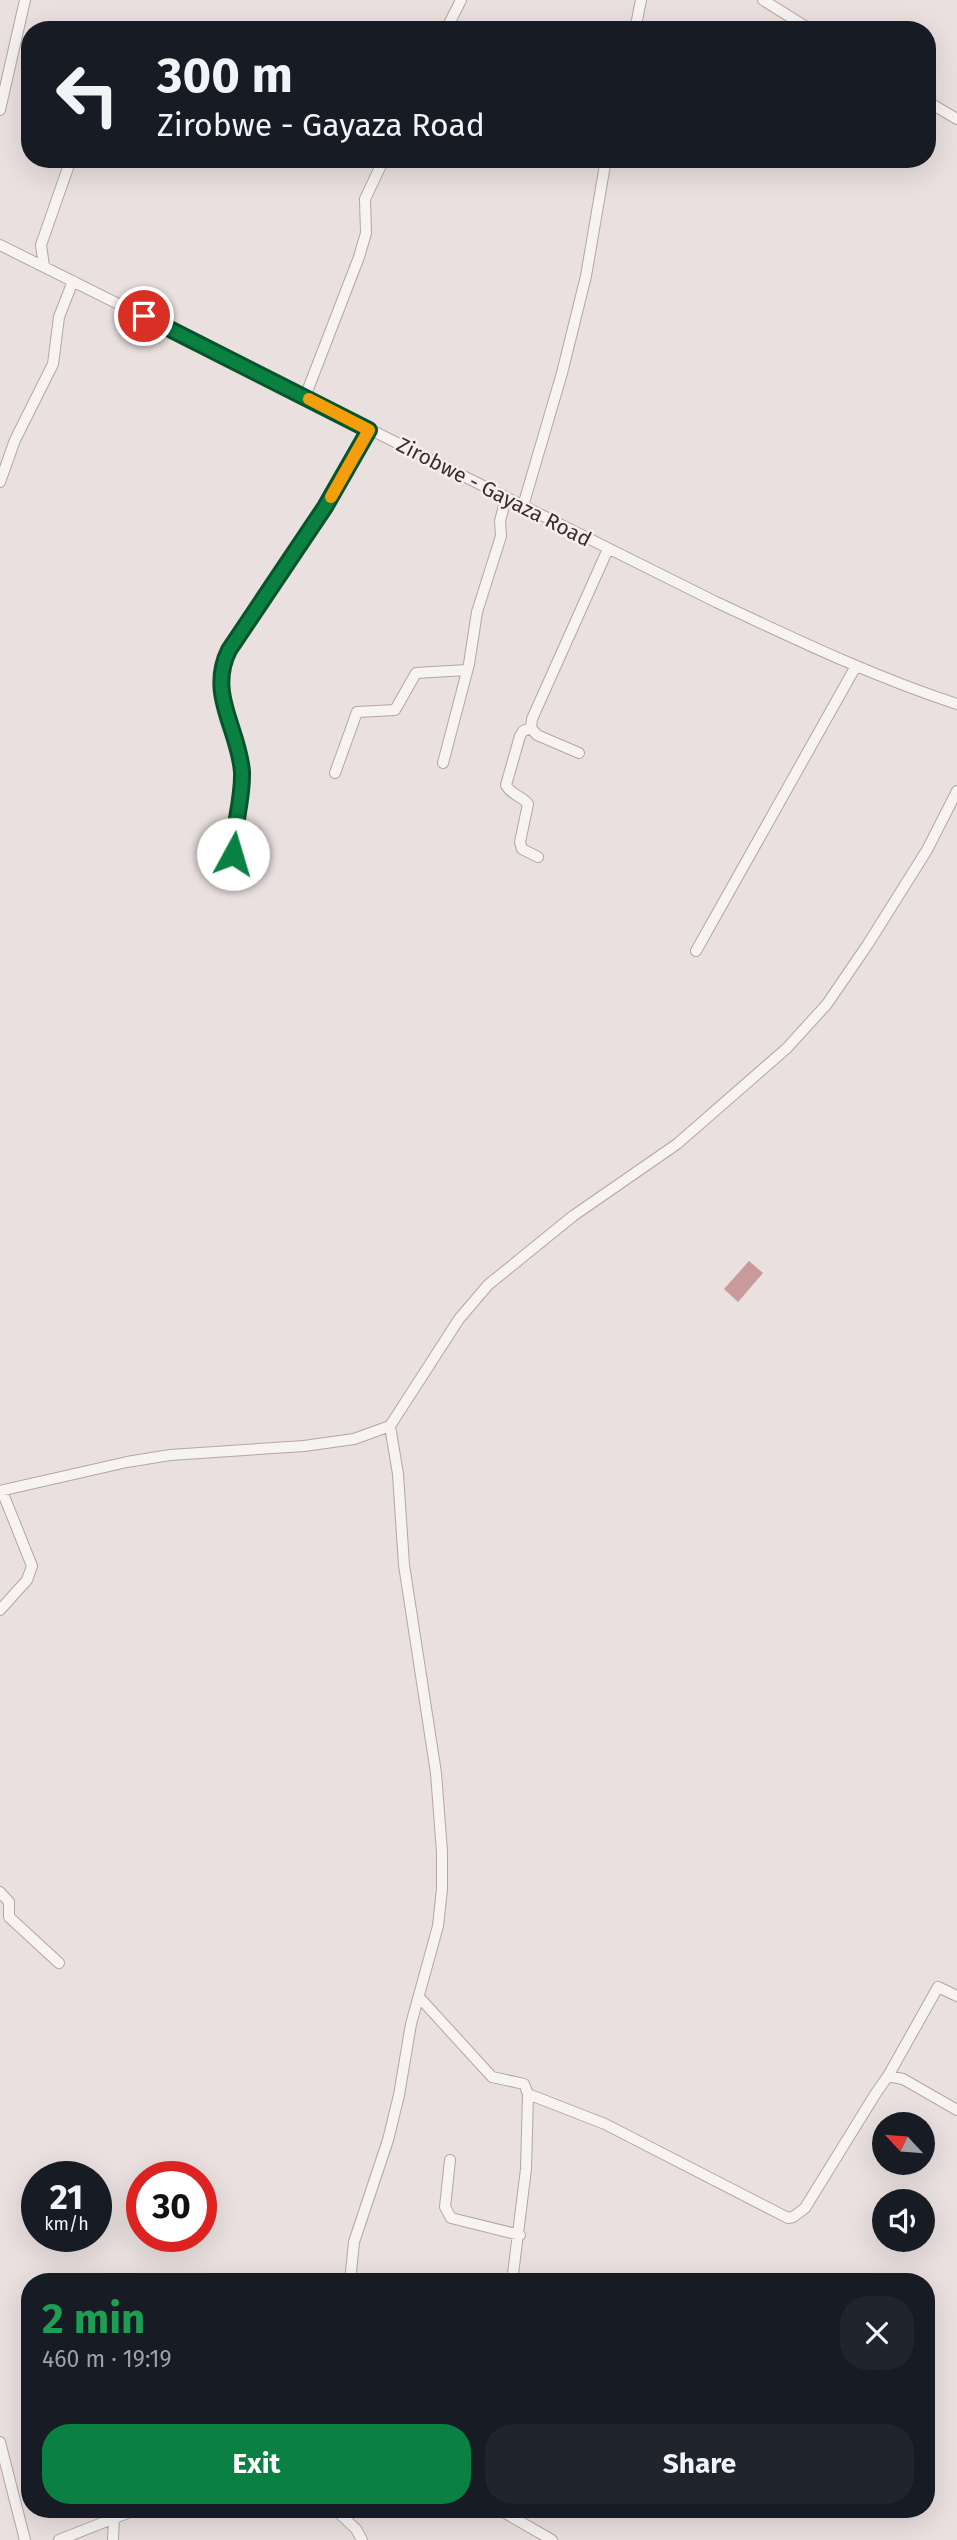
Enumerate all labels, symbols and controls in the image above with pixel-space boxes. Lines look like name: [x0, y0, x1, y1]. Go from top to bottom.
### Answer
text: 300 m: [157, 46, 293, 105]
icon: left: [42, 49, 133, 140]
text: Zirobwe - Gayaza Road: [157, 106, 485, 144]
pin: [114, 286, 174, 346]
icon: arrive: [125, 297, 163, 335]
street label: Zirobwe - Gayaza Road: [392, 432, 596, 552]
position arrow: [196, 817, 270, 891]
north arrow: [872, 2112, 934, 2175]
map controls: [872, 2112, 935, 2252]
speed limit sign: 30: [126, 2161, 217, 2252]
text: 21: [50, 2176, 83, 2218]
button: sound: [872, 2189, 935, 2252]
text: km/h: [44, 2213, 89, 2235]
text: 2 min: [42, 2294, 145, 2344]
button: close: [840, 2296, 914, 2370]
text: 460 m · 19:19: [42, 2345, 172, 2373]
button: Exit: [42, 2424, 471, 2504]
button: Share: [485, 2424, 914, 2504]

